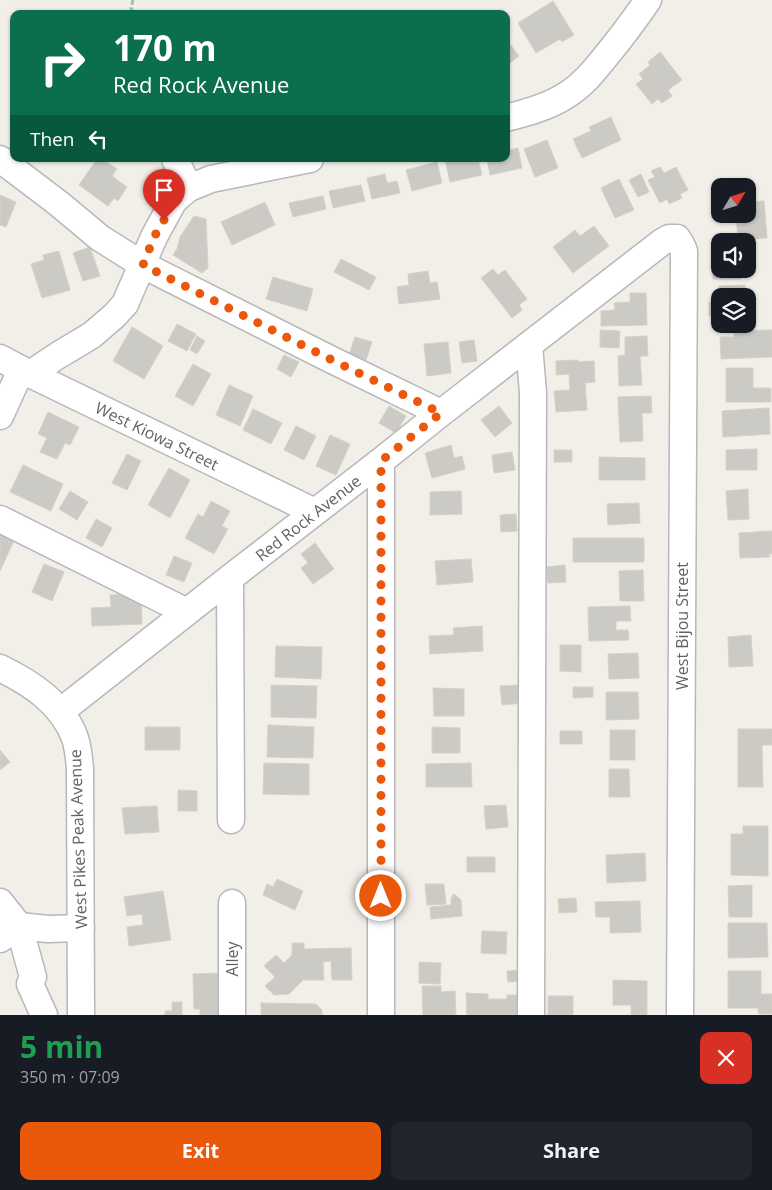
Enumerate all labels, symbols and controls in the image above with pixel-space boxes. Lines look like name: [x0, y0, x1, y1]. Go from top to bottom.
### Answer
text: 170 m: [113, 24, 217, 71]
icon: right: [30, 30, 95, 95]
text: Red Rock Avenue: [113, 69, 289, 99]
icon: left: [84, 125, 112, 153]
text: Then: [30, 126, 74, 152]
pin: [143, 169, 185, 220]
icon: arrive: [150, 176, 178, 204]
north arrow: [711, 178, 756, 222]
map controls: [711, 178, 756, 333]
button: sound: [711, 233, 756, 278]
button: layers: [711, 288, 756, 333]
street label: West Kiowa Street: [92, 397, 223, 476]
street label: Red Rock Avenue: [251, 470, 365, 566]
street label: West Bijou Street: [671, 562, 693, 690]
street label: West Pikes Peak Avenue: [64, 749, 92, 929]
position arrow: [354, 869, 406, 921]
street label: Alley: [221, 940, 243, 977]
text: 5 min: [20, 1026, 103, 1067]
button: close: [700, 1032, 752, 1084]
text: 350 m · 07:09: [20, 1066, 120, 1088]
button: Exit: [20, 1122, 381, 1180]
button: Share: [391, 1122, 752, 1180]

